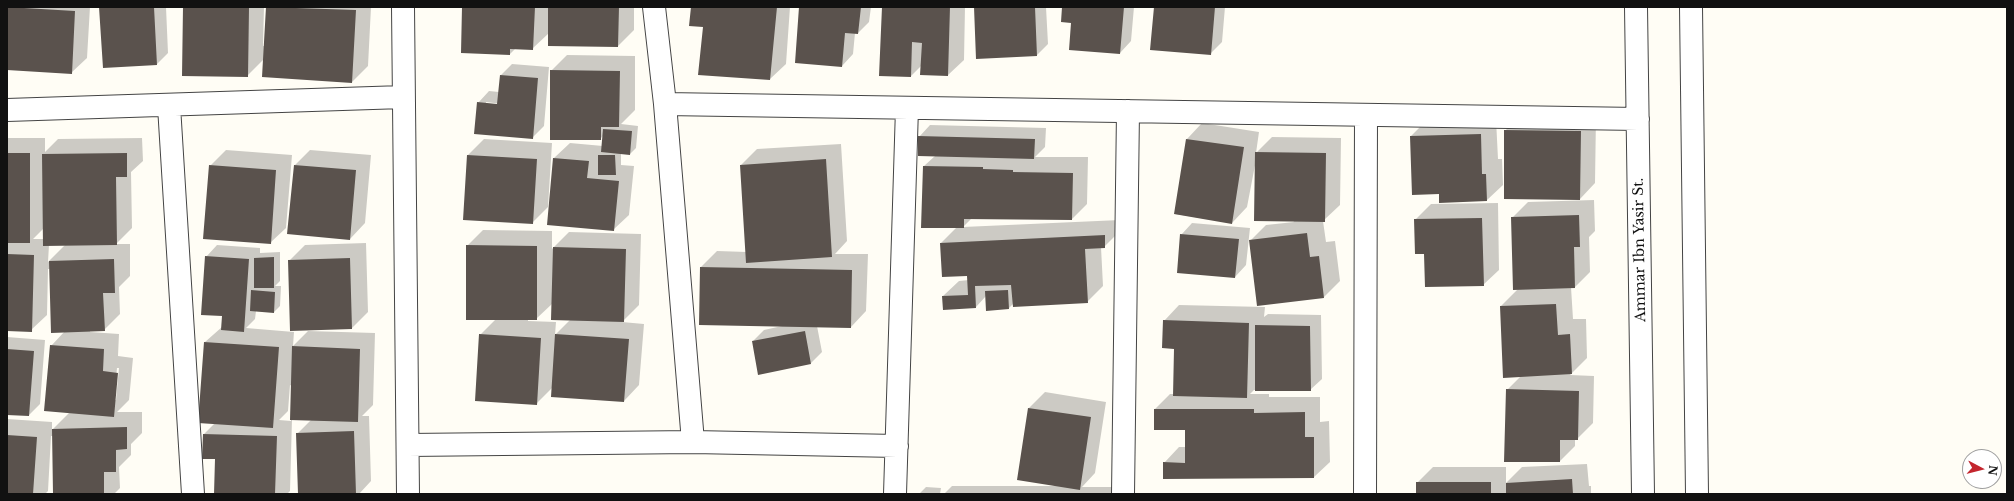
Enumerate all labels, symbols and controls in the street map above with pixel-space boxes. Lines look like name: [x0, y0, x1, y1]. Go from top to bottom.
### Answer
street label: Ammar Ibn Yasir St.: [1630, 178, 1650, 322]
north arrow: [1962, 449, 2002, 489]
text: N: [1985, 464, 2000, 476]

